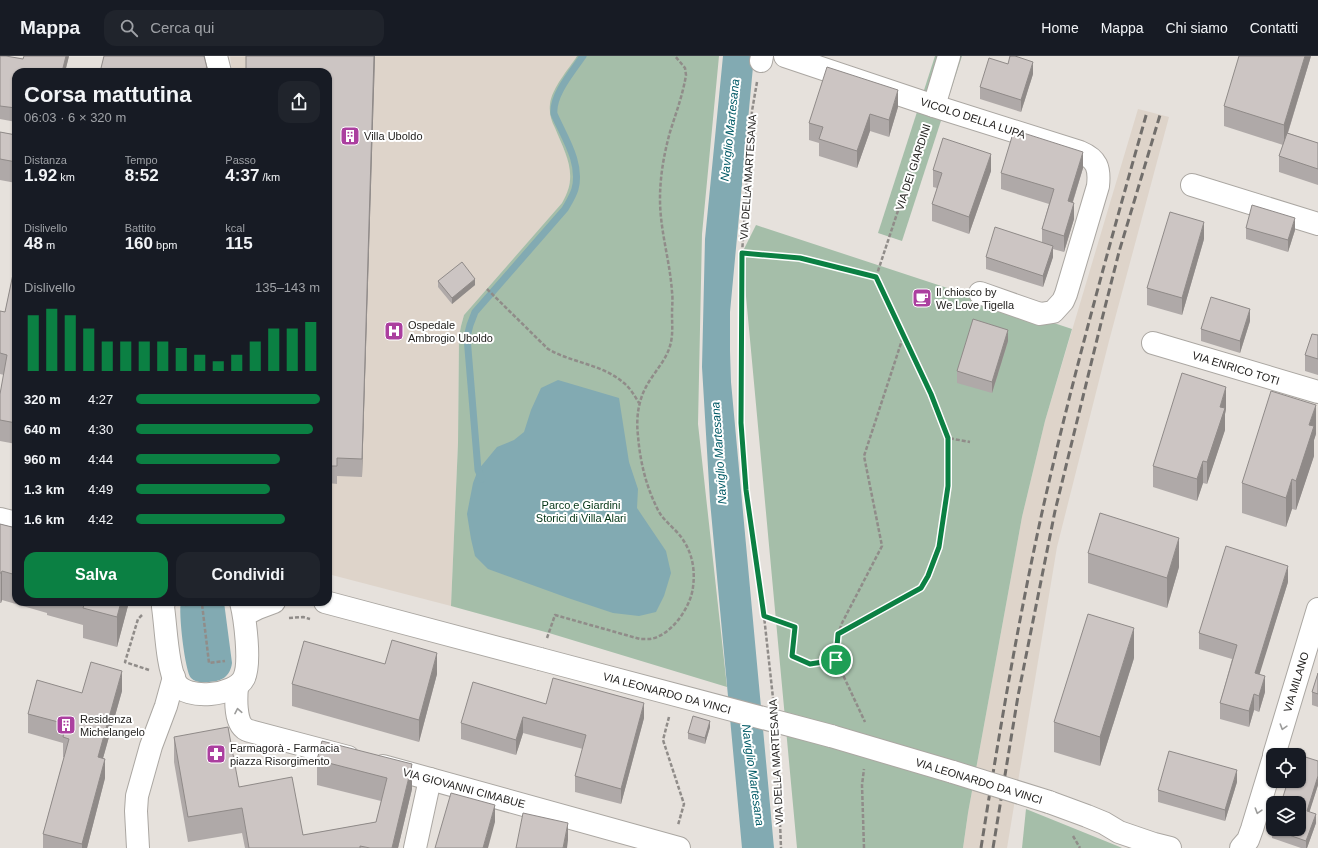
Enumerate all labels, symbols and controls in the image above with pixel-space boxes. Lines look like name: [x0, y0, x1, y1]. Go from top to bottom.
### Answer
search box: [104, 10, 384, 46]
text: Mappa: [20, 17, 80, 38]
icon: search: [118, 17, 140, 39]
text: Cerca qui: [150, 19, 214, 36]
text: Home: [1041, 20, 1079, 36]
text: Mappa: [1101, 20, 1144, 36]
text: Chi siamo: [1166, 20, 1228, 36]
text: Contatti: [1250, 20, 1298, 36]
water label: Naviglio Martesana: [718, 78, 742, 182]
button: share: [278, 81, 320, 123]
text: Corsa mattutina: [24, 82, 191, 107]
street label: VICOLO DELLA LUPA: [919, 95, 1028, 141]
text: 06:03 · 6 × 320 m: [24, 110, 126, 125]
street label: VIA DELLA MARTESANA: [738, 113, 758, 240]
street label: VIA DEI GIARDINI: [893, 122, 933, 212]
building icon: Villa Uboldo: [339, 125, 361, 147]
place label: Villa Uboldo: [364, 130, 423, 142]
text: Distanza: [24, 154, 67, 166]
text: Tempo: [125, 154, 158, 166]
text: Passo: [225, 154, 256, 166]
text: 1.92: [24, 166, 57, 185]
text: 8:52: [125, 166, 159, 185]
text: 4:37: [225, 166, 259, 185]
text: km: [57, 171, 75, 183]
text: /km: [259, 171, 280, 183]
text: Dislivello: [24, 222, 67, 234]
text: Battito: [125, 222, 156, 234]
text: kcal: [225, 222, 245, 234]
text: 48: [24, 234, 43, 253]
text: 160: [125, 234, 153, 253]
text: 115: [225, 234, 253, 253]
text: m: [43, 239, 55, 251]
text: bpm: [153, 239, 178, 251]
text: Dislivello: [24, 280, 75, 295]
text: 135–143 m: [255, 280, 320, 295]
place label: Il chiosco by We Love Tigella: [936, 286, 1015, 311]
cafe icon: Il chiosco by We Love Tigella: [911, 287, 933, 309]
place label: Ospedale Ambrogio Uboldo: [408, 319, 493, 344]
hospital icon: Ospedale Ambrogio Uboldo: [383, 320, 405, 342]
street label: VIA ENRICO TOTI: [1191, 349, 1281, 387]
text: 320 m: [24, 392, 61, 407]
text: 4:27: [88, 392, 113, 407]
water label: Naviglio Martesana: [708, 401, 730, 505]
text: 640 m: [24, 422, 61, 437]
text: 4:30: [88, 422, 113, 437]
text: 960 m: [24, 452, 61, 467]
text: 4:44: [88, 452, 113, 467]
text: 1.3 km: [24, 482, 64, 497]
text: 4:49: [88, 482, 113, 497]
park label: Parco e Giardini Storici di Villa Alari: [536, 499, 626, 524]
text: 1.6 km: [24, 512, 64, 527]
text: 4:42: [88, 512, 113, 527]
button: Salva: [24, 552, 168, 598]
button: Condividi: [176, 552, 320, 598]
pin: [819, 643, 853, 677]
icon: arrive: [825, 649, 847, 671]
street label: VIA MILANO: [1281, 650, 1311, 714]
street label: VIA LEONARDO DA VINCI: [602, 670, 732, 716]
street label: VIA DELLA MARTESANA: [767, 698, 785, 825]
one-way arrow: [234, 708, 242, 714]
place label: Residenza Michelangelo: [80, 713, 145, 738]
building icon: Residenza Michelangelo: [55, 714, 77, 736]
water label: Naviglio Martesana: [739, 723, 767, 827]
one-way arrow: [1279, 723, 1288, 730]
place label: Farmagorà - Farmacia piazza Risorgimento: [230, 742, 340, 767]
pharmacy icon: Farmagorà - Farmacia piazza Risorgimento: [205, 743, 227, 765]
map controls: [1266, 748, 1306, 836]
button: locate: [1266, 748, 1306, 788]
street label: VIA LEONARDO DA VINCI: [914, 756, 1044, 806]
street label: VIA GIOVANNI CIMABUE: [401, 766, 527, 810]
button: layers: [1266, 796, 1306, 836]
one-way arrow: [1254, 807, 1263, 814]

